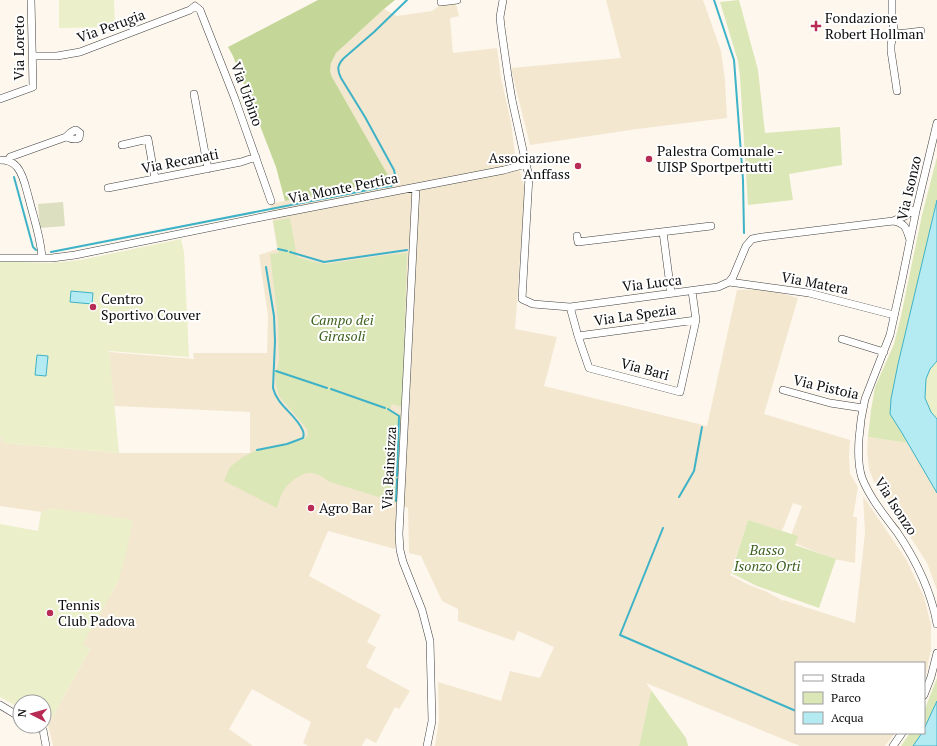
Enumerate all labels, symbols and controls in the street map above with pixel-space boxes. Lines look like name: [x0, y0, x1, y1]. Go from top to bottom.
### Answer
street label: Via Perugia: [74, 4, 148, 47]
place label: Fondazione Robert Hollman: [825, 8, 925, 43]
street label: Via Loreto: [9, 15, 28, 81]
marker: Fondazione Robert Hollman: [810, 20, 822, 32]
street label: Via Urbino: [227, 59, 268, 129]
place label: Palestra Comunale - UISP Sportpertutti: [657, 141, 783, 176]
street label: Via Recanati: [140, 144, 220, 177]
place label: Associazione Anffass: [489, 148, 570, 183]
street label: Via Isonzo: [892, 153, 925, 222]
marker: Palestra Comunale - UISP Sportpertutti: [644, 154, 654, 164]
marker: Associazione Anffass: [573, 161, 583, 171]
street label: Via Monte Pertica: [286, 168, 399, 207]
street label: Via Matera: [780, 267, 850, 298]
street label: Via Lucca: [621, 269, 683, 296]
place label: Centro Sportivo Couver: [101, 289, 201, 324]
street label: Via La Spezia: [593, 299, 677, 330]
marker: Centro Sportivo Couver: [88, 302, 98, 312]
park label: Campo dei Girasoli: [310, 310, 374, 345]
street label: Via Bari: [619, 353, 672, 384]
street label: Via Pistoia: [791, 370, 861, 403]
street label: Via Bainsizza: [377, 426, 400, 510]
street label: Via Isonzo: [871, 473, 922, 539]
place label: Agro Bar: [319, 498, 374, 517]
marker: Agro Bar: [306, 503, 316, 513]
park label: Basso Isonzo Orti: [733, 540, 800, 575]
place label: Tennis Club Padova: [58, 595, 135, 630]
marker: Tennis Club Padova: [45, 608, 55, 618]
legend: [795, 662, 925, 734]
text: Strada: [831, 670, 865, 685]
text: Parco: [831, 690, 861, 705]
north arrow: [12, 694, 52, 734]
text: N: [15, 707, 30, 718]
text: Acqua: [831, 710, 864, 725]

